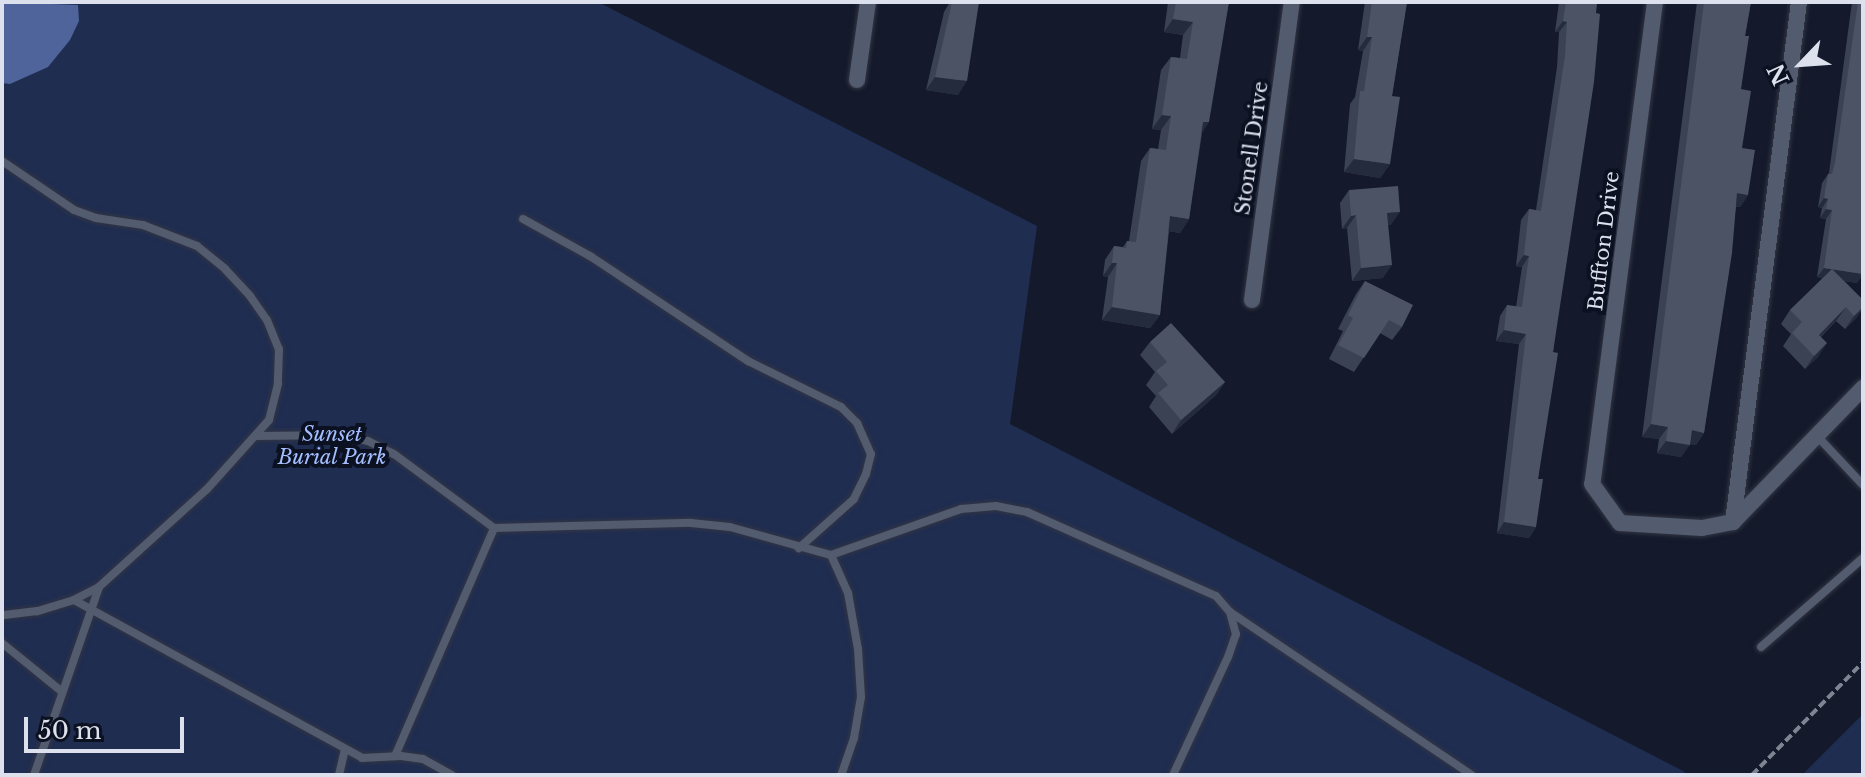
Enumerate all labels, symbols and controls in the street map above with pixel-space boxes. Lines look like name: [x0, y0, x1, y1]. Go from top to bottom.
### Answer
north arrow: [1761, 24, 1841, 104]
text: N: [1762, 59, 1795, 89]
street label: Stonell Drive: [1231, 80, 1273, 216]
street label: Buffton Drive: [1584, 170, 1624, 312]
park label: Sunset Burial Park: [277, 423, 387, 470]
scale bar: [28, 701, 188, 751]
text: 50 m: [38, 716, 101, 745]

